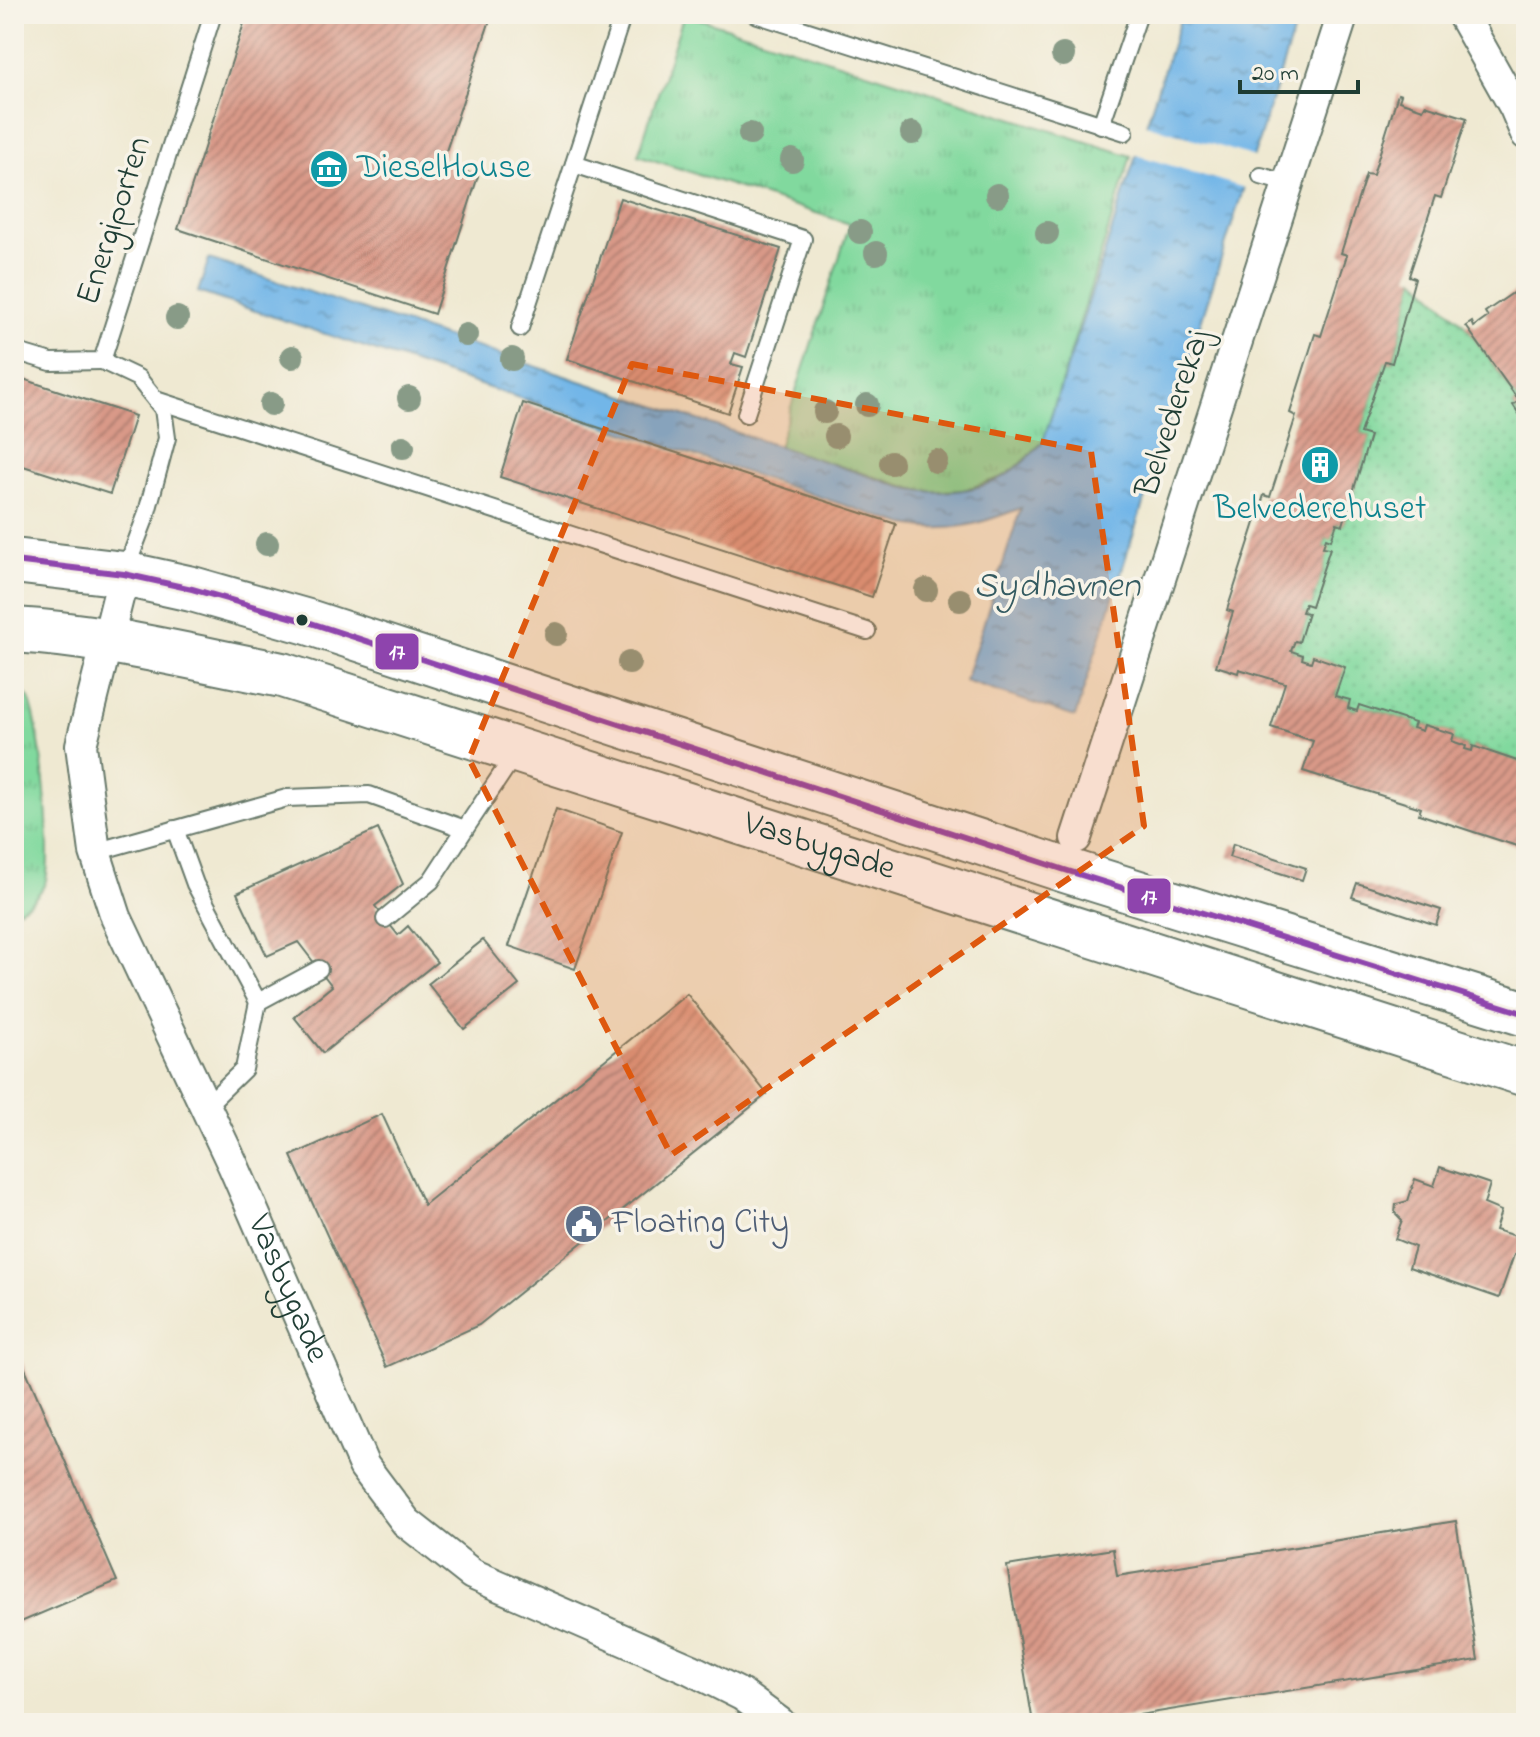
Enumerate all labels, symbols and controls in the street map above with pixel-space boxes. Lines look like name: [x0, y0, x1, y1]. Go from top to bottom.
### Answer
scale bar: [1240, 44, 1358, 94]
text: 20 m: [1252, 57, 1299, 92]
street label: Energiporten: [64, 130, 166, 312]
place label: DieselHouse: [356, 144, 532, 194]
museum icon: DieselHouse: [308, 148, 350, 190]
street label: Belvederekaj: [1123, 323, 1225, 505]
building icon: Belvederehuset: [1299, 444, 1341, 486]
place label: Belvederehuset: [1213, 485, 1426, 535]
water label: Sydhavnen: [974, 561, 1141, 614]
unlabelled marker: [294, 612, 310, 628]
line badge: 17: [374, 632, 420, 671]
text: 17: [389, 638, 406, 670]
street label: Vasbygade: [736, 799, 902, 895]
line badge: 17: [1126, 877, 1172, 915]
text: 17: [1141, 883, 1158, 915]
place label: Floating City: [611, 1199, 789, 1249]
public building icon: Floating City: [563, 1203, 605, 1245]
street label: Vasbygade: [232, 1206, 341, 1371]

